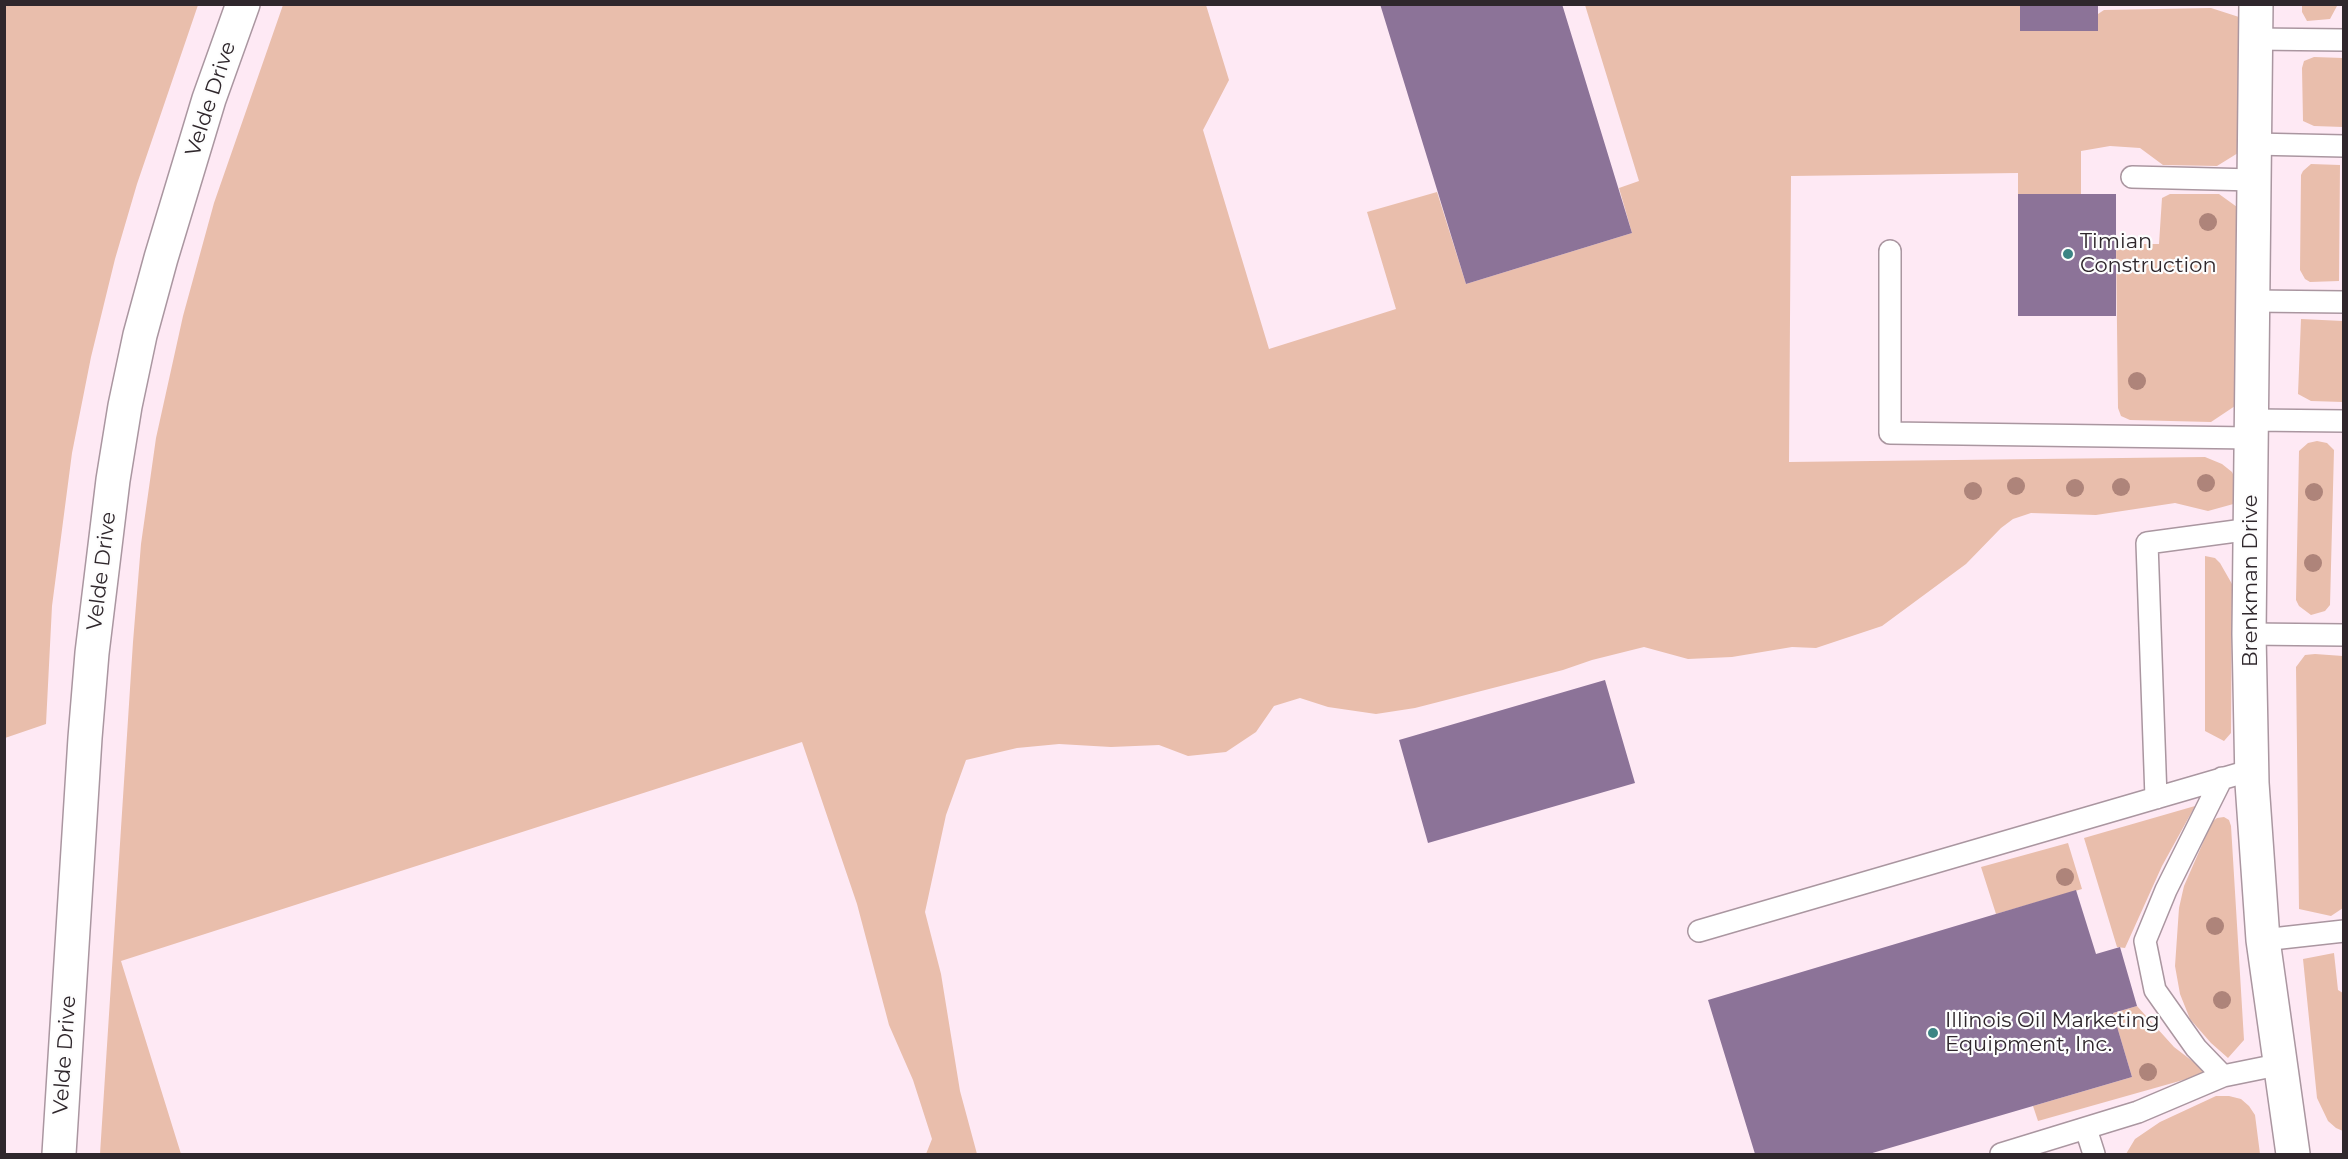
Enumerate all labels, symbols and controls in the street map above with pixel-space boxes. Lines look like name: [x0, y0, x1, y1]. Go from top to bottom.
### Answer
street label: Velde Drive: [181, 38, 241, 160]
place label: Timian Construction: [2080, 229, 2217, 279]
marker: Timian Construction: [2061, 247, 2075, 261]
street label: Brenkman Drive: [2238, 495, 2264, 667]
street label: Velde Drive: [82, 510, 122, 632]
street label: Velde Drive: [48, 995, 82, 1115]
place label: Illinois Oil Marketing Equipment, Inc.: [1945, 1008, 2160, 1058]
marker: Illinois Oil Marketing Equipment, Inc.: [1926, 1026, 1940, 1040]

